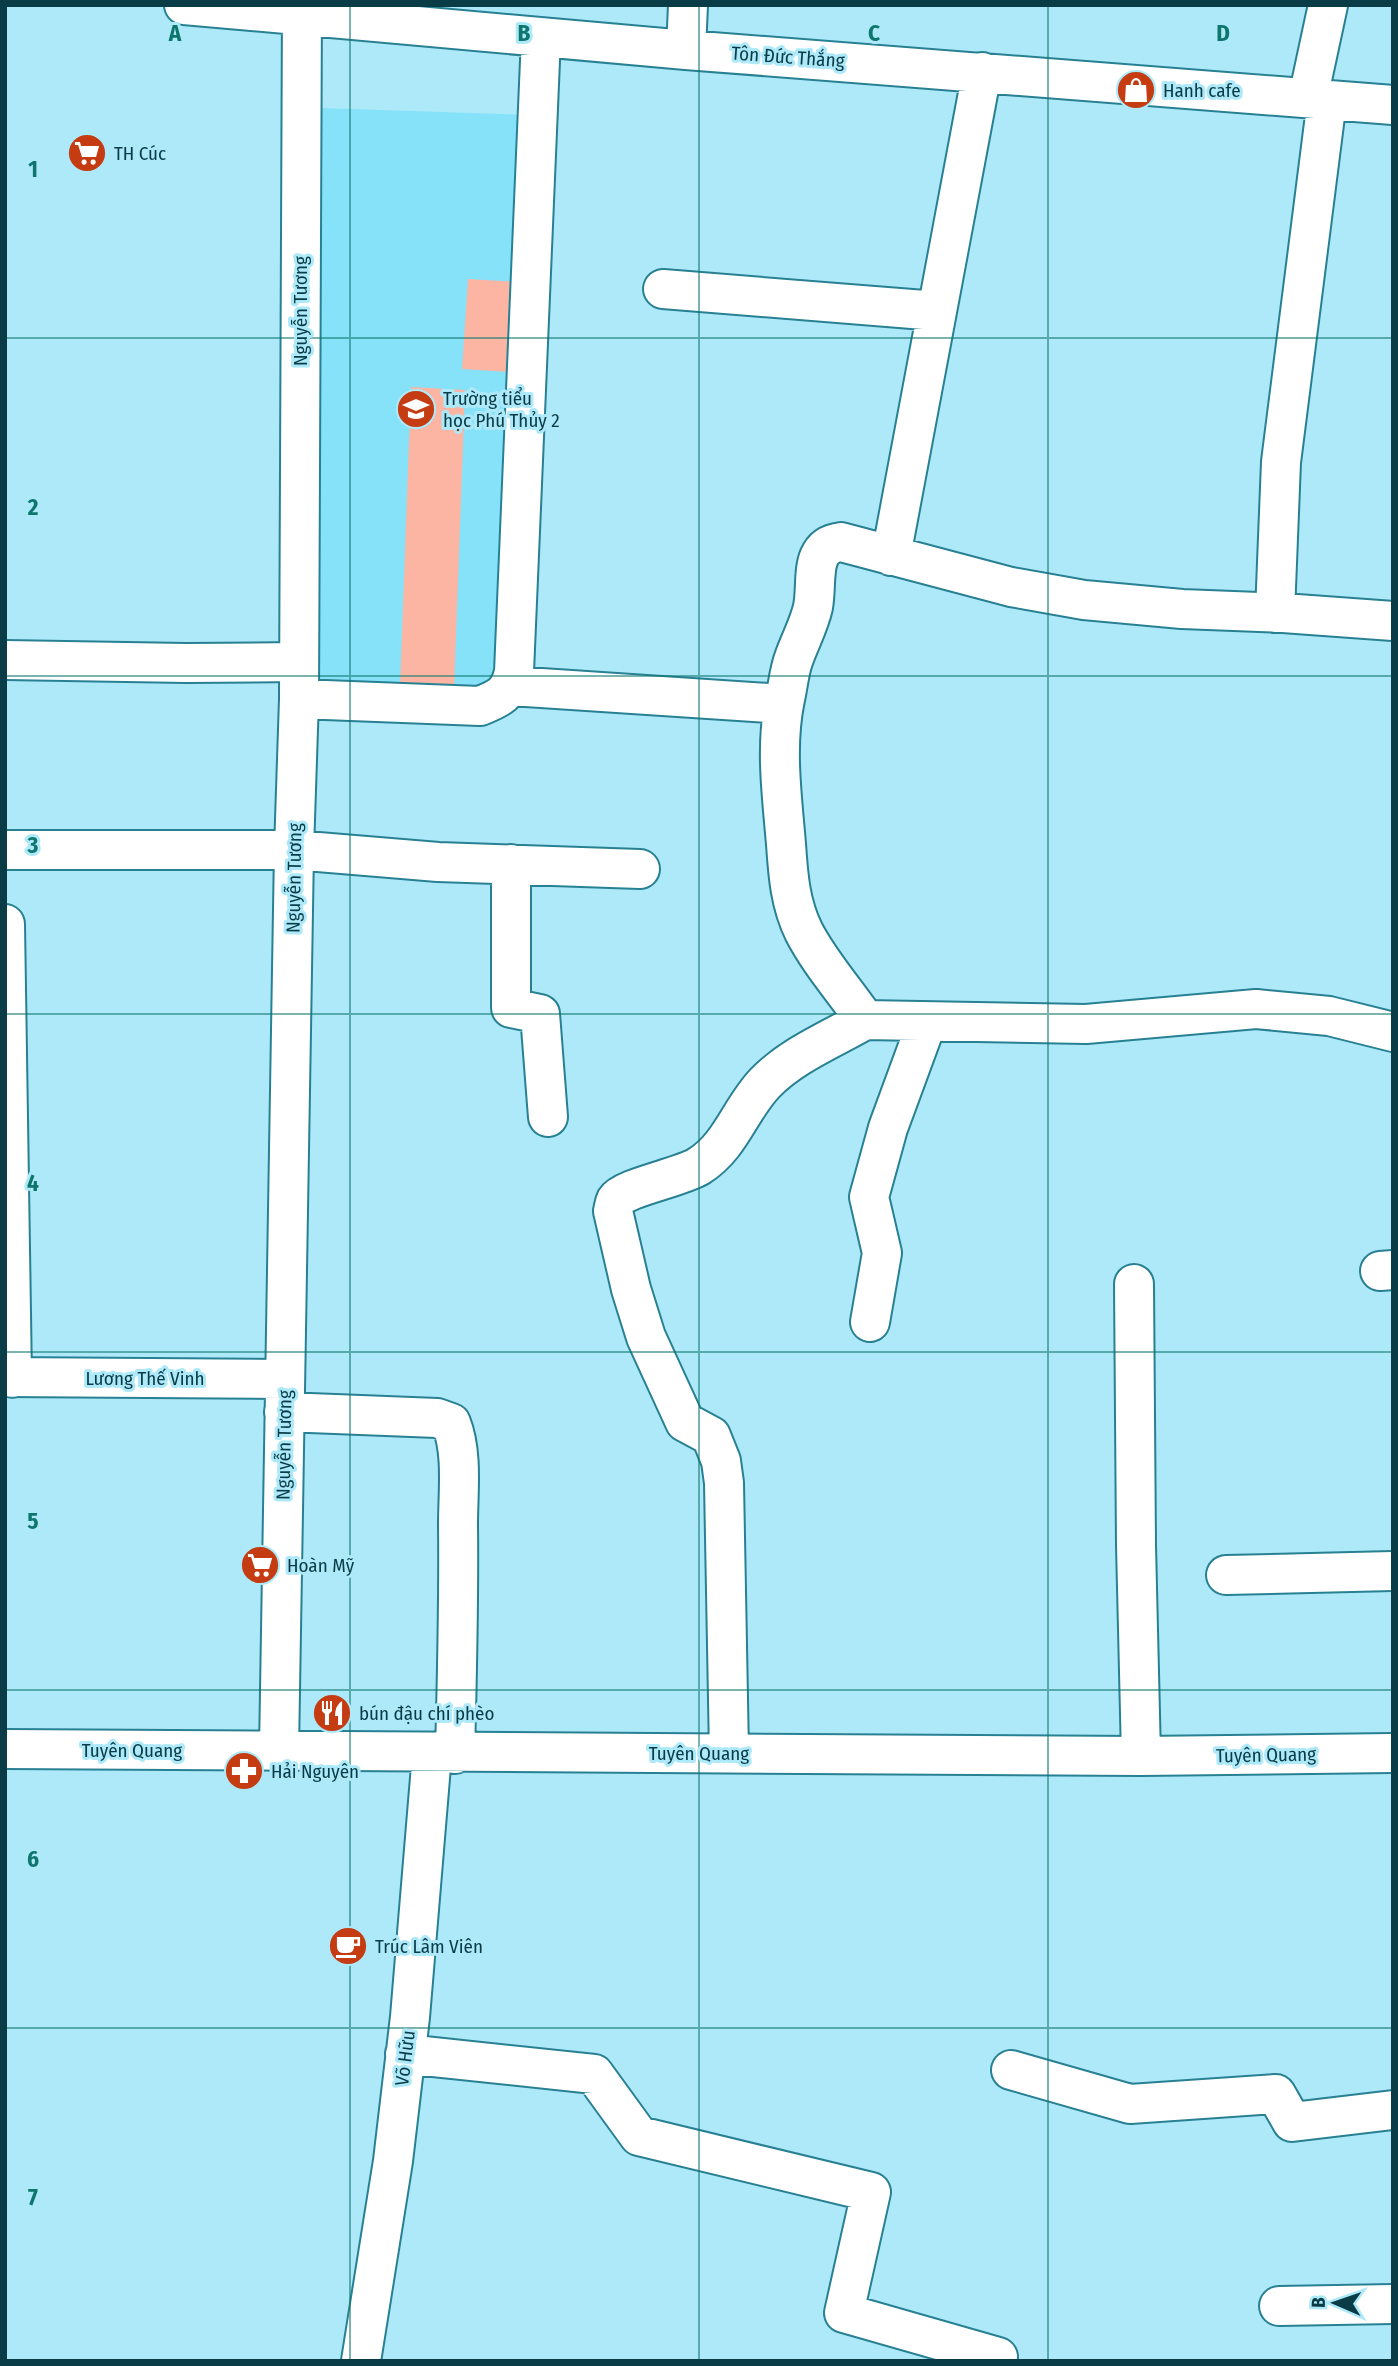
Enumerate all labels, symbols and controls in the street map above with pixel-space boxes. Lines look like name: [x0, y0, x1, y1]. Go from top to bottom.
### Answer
text: A: [168, 19, 182, 47]
text: B: [518, 19, 531, 47]
text: C: [868, 19, 880, 47]
text: D: [1216, 19, 1230, 47]
street label: Tôn Đức Thắng: [731, 42, 845, 72]
shop icon: Hanh cafe: [1115, 69, 1157, 111]
place label: Hanh cafe: [1163, 79, 1241, 102]
supermarket icon: TH Cúc: [66, 132, 108, 174]
place label: TH Cúc: [114, 142, 166, 165]
text: 1: [28, 155, 38, 183]
street label: Nguyễn Tương: [289, 256, 312, 366]
place label: Trường tiểu học Phú Thủy 2: [443, 387, 560, 432]
school or university icon: Trường tiểu học Phú Thủy 2: [395, 388, 437, 430]
text: 2: [27, 493, 39, 521]
street label: Nguyễn Tương: [282, 823, 306, 933]
text: 3: [27, 831, 39, 859]
text: 4: [27, 1169, 39, 1197]
street label: Lương Thế Vinh: [85, 1367, 205, 1390]
street label: Nguyễn Tương: [272, 1390, 296, 1500]
text: 5: [27, 1507, 39, 1535]
supermarket icon: Hoàn Mỹ: [239, 1544, 281, 1586]
place label: Hoàn Mỹ: [287, 1554, 355, 1577]
restaurant icon: bún đậu chí phèo: [311, 1692, 353, 1734]
place label: bún đậu chí phèo: [359, 1702, 494, 1725]
street label: Tuyên Quang: [82, 1739, 182, 1762]
street label: Tuyên Quang: [649, 1742, 749, 1765]
street label: Tuyên Quang: [1216, 1743, 1316, 1767]
pharmacy icon: Hải Nguyên: [223, 1750, 265, 1792]
place label: Hải Nguyên: [271, 1760, 359, 1783]
text: 6: [27, 1845, 39, 1873]
cafe icon: Trúc Lâm Viên: [327, 1925, 369, 1967]
place label: Trúc Lâm Viên: [375, 1935, 483, 1958]
street label: Võ Hữu: [390, 2029, 420, 2087]
text: 7: [28, 2183, 38, 2211]
north arrow: [1300, 2268, 1370, 2338]
text: B: [1307, 2296, 1330, 2308]

